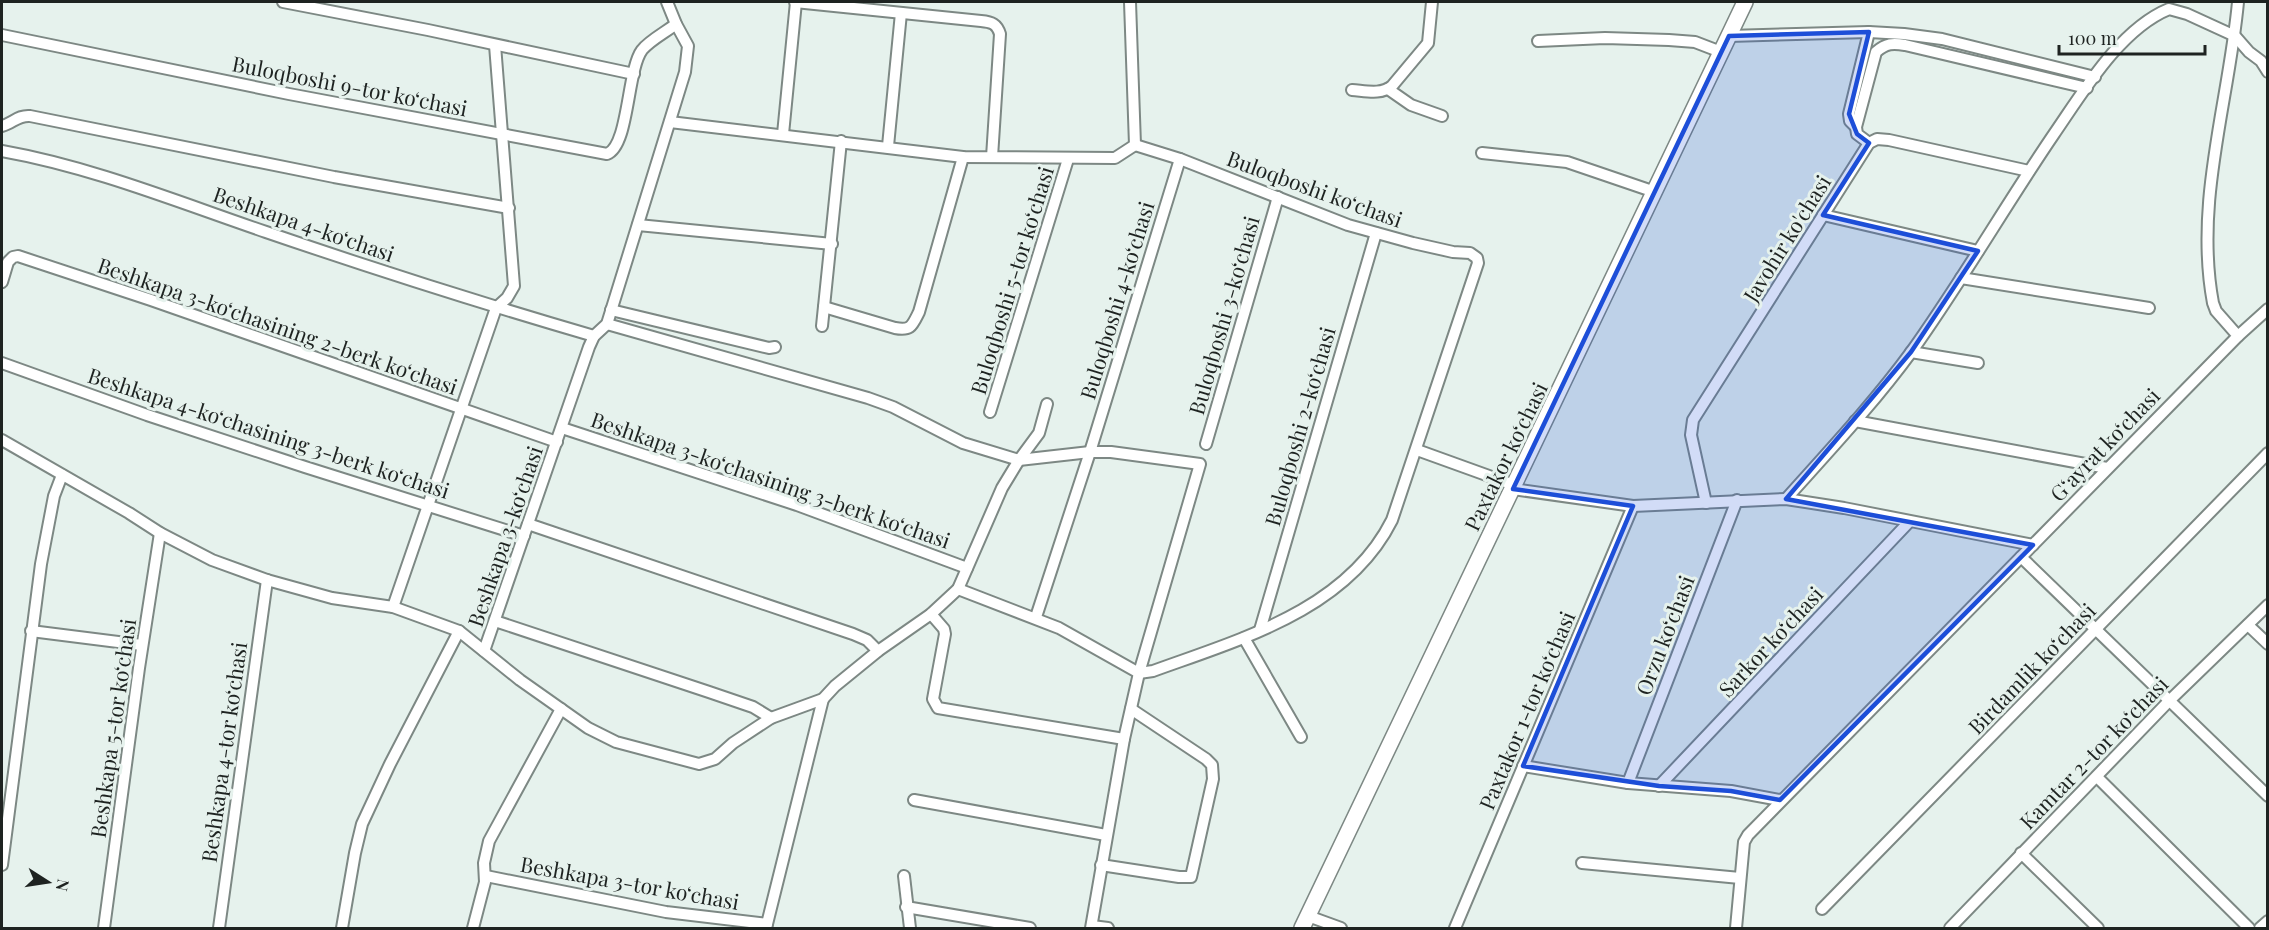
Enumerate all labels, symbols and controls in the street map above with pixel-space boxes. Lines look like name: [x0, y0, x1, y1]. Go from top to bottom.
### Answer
scale bar: [2059, 18, 2204, 56]
text: 100 m: [2068, 26, 2117, 50]
street label: Buloqboshi 9-tor koʻchasi: [230, 48, 470, 122]
street label: Buloqboshi koʻchasi: [1223, 143, 1407, 233]
street label: Buloqboshi 5-tor koʻchasi: [963, 163, 1059, 397]
street label: Javohir ko'chasi: [1735, 169, 1836, 307]
street label: Beshkapa 4-koʻchasi: [210, 179, 398, 267]
street label: Buloqboshi 4-koʻchasi: [1073, 198, 1159, 402]
street label: Buloqboshi 3-koʻchasi: [1181, 212, 1265, 418]
street label: Beshkapa 3-koʻchasining 2-berk koʻchasi: [94, 250, 462, 400]
street label: Buloqboshi 2-koʻchasi: [1257, 323, 1341, 529]
street label: Beshkapa 4-koʻchasining 3-berk koʻchasi: [85, 360, 453, 504]
street label: Paxtakor koʻchasi: [1457, 377, 1553, 535]
street label: Gʻayrat koʻchasi: [2043, 381, 2165, 507]
street label: Beshkapa 3-koʻchasining 3-berk koʻchasi: [588, 404, 954, 554]
street label: Beshkapa 3-koʻchasi: [460, 442, 548, 630]
street label: Orzu koʻchasi: [1628, 571, 1700, 699]
street label: Sarkor koʻchasi: [1712, 580, 1828, 702]
street label: Birdamlik koʻchasi: [1961, 596, 2101, 740]
street label: Paxtakor 1-tor koʻchasi: [1472, 607, 1580, 813]
street label: Beshkapa 5-tor koʻchasi: [83, 617, 141, 839]
street label: Beshkapa 4-tor koʻchasi: [194, 640, 252, 864]
street label: Kamtar 2-tor koʻchasi: [2013, 670, 2173, 834]
street label: Beshkapa 3-tor koʻchasi: [518, 849, 742, 915]
north arrow: [18, 852, 78, 912]
text: N: [52, 877, 75, 893]

